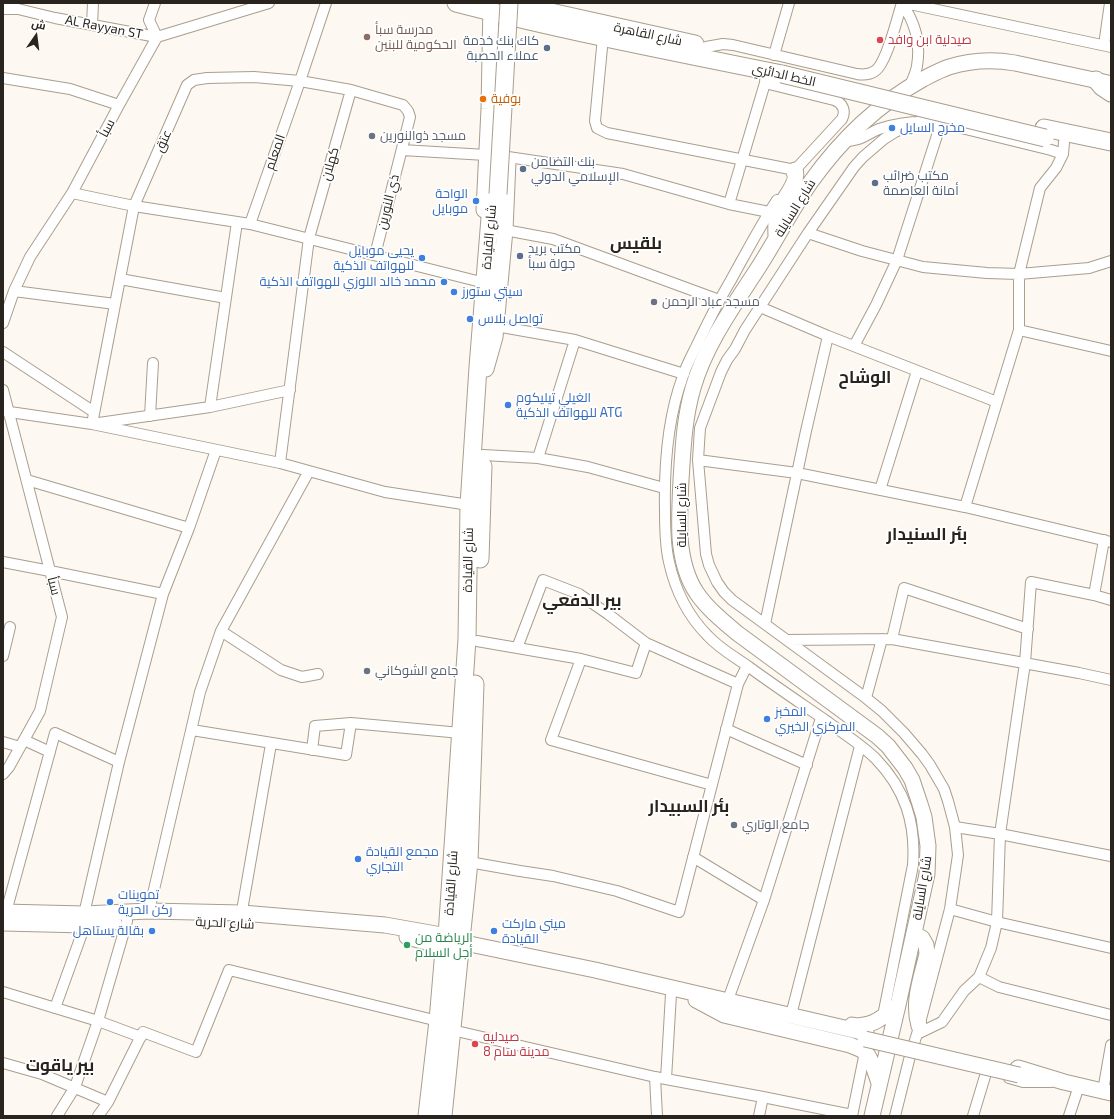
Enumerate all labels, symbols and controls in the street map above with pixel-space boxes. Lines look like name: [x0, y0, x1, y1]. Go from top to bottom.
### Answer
street label: AL Rayyan ST: [64, 12, 144, 42]
north arrow: [16, 16, 56, 56]
text: ش: [31, 16, 47, 32]
street label: شارع القاهرة: [613, 19, 683, 49]
place label: مدرسة سبأ الحكومية للبنين: [375, 22, 457, 53]
marker: مدرسة سبأ الحكومية للبنين: [362, 32, 372, 42]
place label: صيدلية ابن وافد: [888, 32, 972, 48]
place label: كاك بنك خدمة عملاء الحصبة: [463, 33, 539, 64]
marker: صيدلية ابن وافد: [875, 35, 885, 45]
marker: كاك بنك خدمة عملاء الحصبة: [542, 43, 552, 53]
street label: الخط الدائري: [751, 60, 817, 90]
place label: بوفية: [491, 91, 521, 107]
marker: بوفية: [478, 94, 488, 104]
street label: سبأ: [96, 116, 118, 140]
place label: مخرج السايل: [900, 120, 965, 136]
marker: مخرج السايل: [887, 123, 897, 133]
street label: عتق: [151, 127, 175, 155]
place label: مسجد ذوالنورين: [380, 128, 466, 144]
marker: مسجد ذوالنورين: [367, 131, 377, 141]
street label: المعلم: [262, 132, 288, 172]
street label: كهلان: [318, 145, 342, 183]
place label: بنك التضامن الإسلامي الدولي: [531, 154, 619, 185]
marker: بنك التضامن الإسلامي الدولي: [518, 164, 528, 174]
place label: مكتب ضرائب أمانة العاصمة: [883, 168, 959, 199]
street label: ذي النورين: [374, 173, 402, 231]
street label: شارع السايلة: [771, 176, 819, 240]
marker: مكتب ضرائب أمانة العاصمة: [870, 178, 880, 188]
place label: الواحة موبايل: [432, 186, 468, 217]
marker: الواحة موبايل: [471, 196, 481, 206]
street label: شارع القيادة: [478, 204, 500, 270]
district label: بلقيس: [610, 233, 662, 253]
place label: مكتب بريد جولة سبأ: [528, 241, 581, 272]
place label: يحيى موبايل للهواتف الذكية: [333, 243, 414, 274]
marker: مكتب بريد جولة سبأ: [515, 251, 525, 261]
marker: يحيى موبايل للهواتف الذكية: [417, 253, 427, 263]
place label: محمد خالد اللوزي للهواتف الذكية: [259, 274, 436, 290]
marker: محمد خالد اللوزي للهواتف الذكية: [439, 277, 449, 287]
place label: سيتي ستورز: [462, 284, 523, 300]
marker: سيتي ستورز: [449, 287, 459, 297]
place label: مسجد عباد الرحمن: [662, 294, 760, 310]
marker: مسجد عباد الرحمن: [649, 297, 659, 307]
place label: تواصل بلاس: [478, 311, 543, 327]
marker: تواصل بلاس: [465, 314, 475, 324]
district label: الوشاح: [839, 367, 891, 387]
place label: الغيلي تيليكوم للهواتف الذكية ATG: [516, 390, 622, 421]
marker: الغيلي تيليكوم للهواتف الذكية ATG: [503, 400, 513, 410]
street label: شارع السايلة: [674, 482, 690, 548]
district label: بئر السنيدار: [887, 524, 967, 544]
street label: شارع القيادة: [460, 527, 476, 593]
street label: سبأ: [44, 575, 64, 597]
district label: بير الدفعي: [542, 590, 622, 610]
place label: جامع الشوكاني: [375, 663, 458, 679]
marker: جامع الشوكاني: [362, 666, 372, 676]
place label: المخبز المركزي الخيري: [775, 704, 856, 735]
marker: المخبز المركزي الخيري: [762, 714, 772, 724]
district label: بئر السبيدار: [649, 796, 729, 816]
place label: جامع الوتاري: [742, 817, 809, 833]
marker: جامع الوتاري: [729, 820, 739, 830]
place label: مجمع القيادة التجاري: [366, 844, 439, 875]
street label: شارع القيادة: [441, 850, 461, 916]
marker: مجمع القيادة التجاري: [353, 854, 363, 864]
street label: شارع السايلة: [909, 855, 935, 921]
place label: تموينات ركن الحرية: [118, 887, 172, 918]
marker: تموينات ركن الحرية: [105, 897, 115, 907]
street label: شارع الحرية: [195, 914, 255, 932]
place label: ميني ماركت القيادة: [502, 916, 566, 947]
place label: بقالة يستاهل: [73, 923, 144, 939]
marker: بقالة يستاهل: [147, 926, 157, 936]
marker: ميني ماركت القيادة: [489, 926, 499, 936]
place label: الرياضة من أجل السلام: [415, 930, 473, 961]
marker: الرياضة من أجل السلام: [402, 940, 412, 950]
place label: صيدليه مدينة سام 8: [483, 1029, 550, 1060]
marker: صيدليه مدينة سام 8: [470, 1039, 480, 1049]
district label: بير ياقوت: [26, 1055, 94, 1075]

